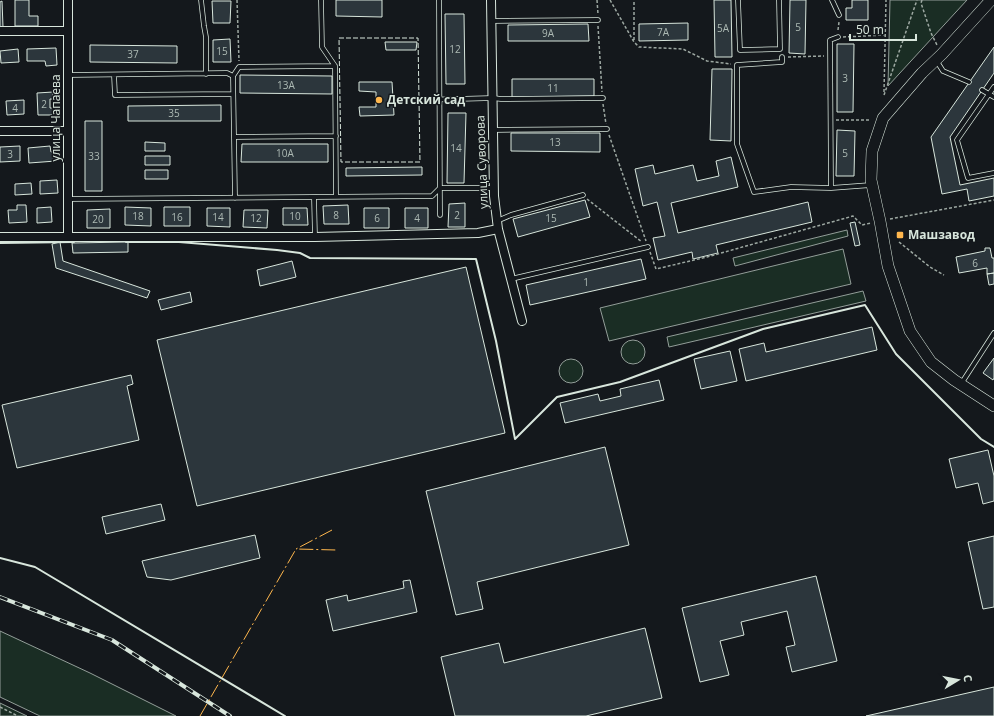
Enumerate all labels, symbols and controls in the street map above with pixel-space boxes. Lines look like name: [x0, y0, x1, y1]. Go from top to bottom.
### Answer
scale bar: [850, 16, 916, 42]
house number: 5: [795, 20, 801, 34]
house number: 5А: [717, 21, 730, 35]
text: 50 m: [856, 21, 884, 38]
house number: 7А: [657, 25, 670, 39]
house number: 9А: [542, 26, 555, 40]
house number: 12: [449, 42, 461, 56]
house number: 15: [216, 44, 228, 58]
house number: 37: [127, 47, 139, 61]
house number: 3: [842, 71, 848, 85]
street label: улица Чапаева: [47, 74, 64, 162]
house number: 13А: [277, 78, 296, 92]
house number: 11: [547, 81, 559, 95]
place label: Детский сад: [387, 91, 465, 108]
marker: Детский сад: [374, 95, 384, 105]
house number: 2: [41, 97, 47, 111]
house number: 4: [12, 101, 18, 115]
house number: 35: [168, 106, 180, 120]
street label: улица Суворова: [471, 115, 492, 209]
house number: 13: [549, 135, 561, 149]
house number: 14: [450, 141, 462, 155]
house number: 10А: [276, 146, 295, 160]
house number: 5: [842, 146, 848, 160]
house number: 3: [7, 147, 13, 161]
house number: 33: [88, 149, 100, 163]
house number: 8: [333, 208, 339, 222]
house number: 2: [454, 208, 460, 222]
house number: 18: [132, 209, 144, 223]
house number: 10: [289, 209, 301, 223]
house number: 16: [171, 210, 183, 224]
house number: 14: [212, 210, 224, 224]
house number: 12: [250, 211, 262, 225]
house number: 6: [374, 211, 380, 225]
house number: 4: [414, 211, 420, 225]
house number: 15: [545, 211, 557, 225]
house number: 20: [92, 212, 104, 226]
place label: Машзавод: [908, 226, 975, 243]
marker: Машзавод: [895, 230, 905, 240]
house number: 6: [972, 256, 978, 270]
house number: 1: [583, 275, 589, 289]
north arrow: [938, 660, 978, 700]
text: С: [960, 673, 976, 683]

